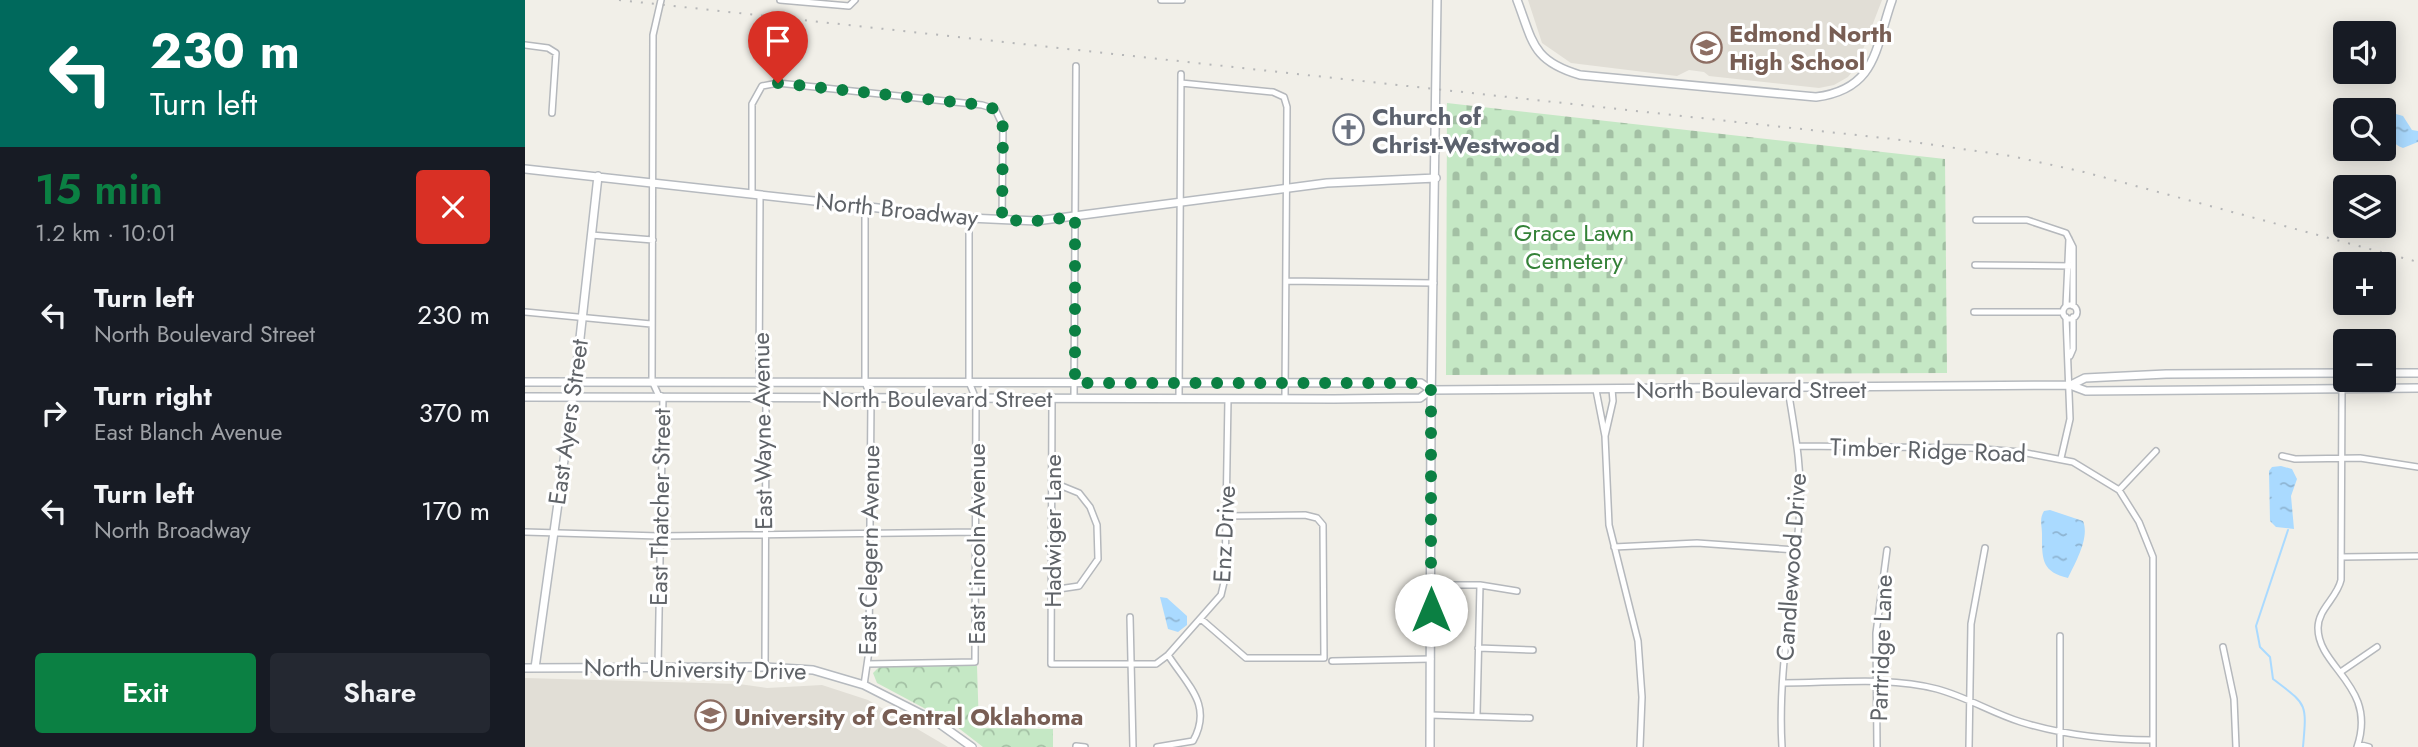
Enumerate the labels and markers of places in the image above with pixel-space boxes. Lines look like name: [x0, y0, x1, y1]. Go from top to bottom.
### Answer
pin: [748, 11, 808, 83]
place label: Edmond North High School: [1729, 16, 1892, 79]
school or university icon: Edmond North High School: [1689, 30, 1723, 64]
place label: Church of Christ-Westwood: [1372, 99, 1560, 162]
church icon: Church of Christ-Westwood: [1332, 113, 1366, 147]
school or university icon: University of Central Oklahoma: [694, 699, 728, 733]
place label: University of Central Oklahoma: [734, 699, 1084, 734]

